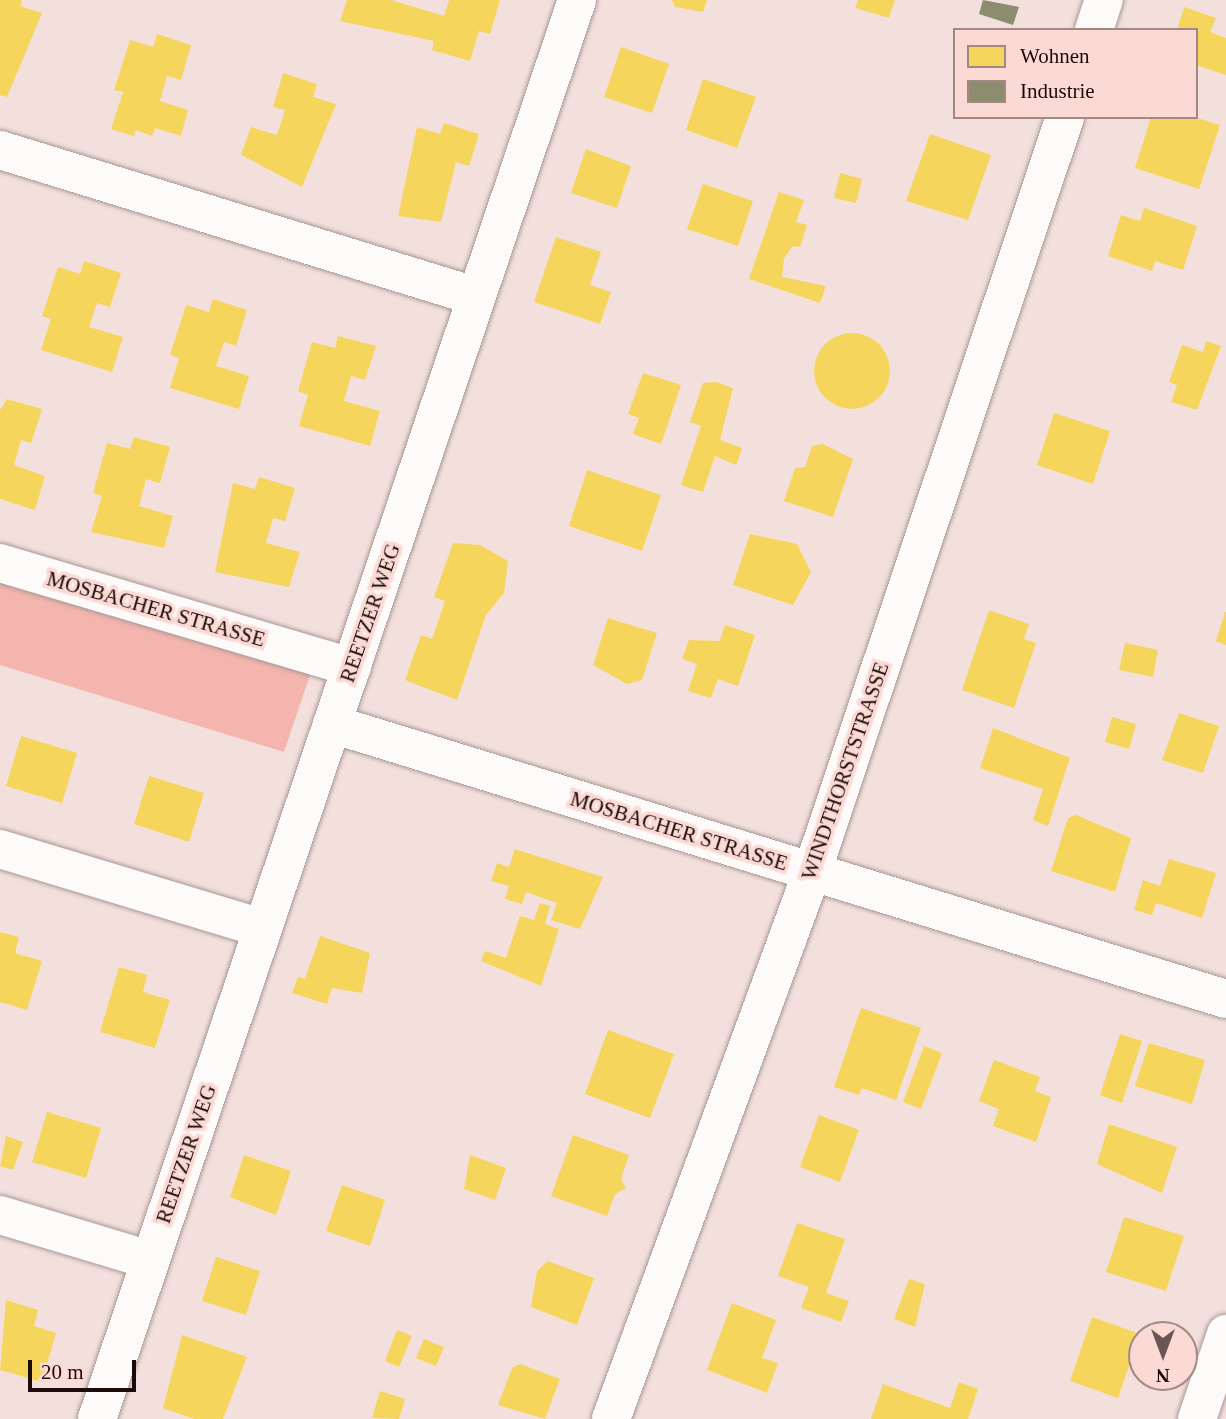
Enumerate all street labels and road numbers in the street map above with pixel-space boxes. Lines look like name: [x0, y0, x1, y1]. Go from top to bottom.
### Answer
street label: REETZER WEG: [334, 540, 406, 686]
street label: MOSBACHER STRASSE: [44, 566, 268, 652]
street label: WINDTHORSTSTRASSE: [796, 659, 894, 883]
street label: MOSBACHER STRASSE: [567, 786, 791, 876]
street label: REETZER WEG: [150, 1081, 222, 1227]

